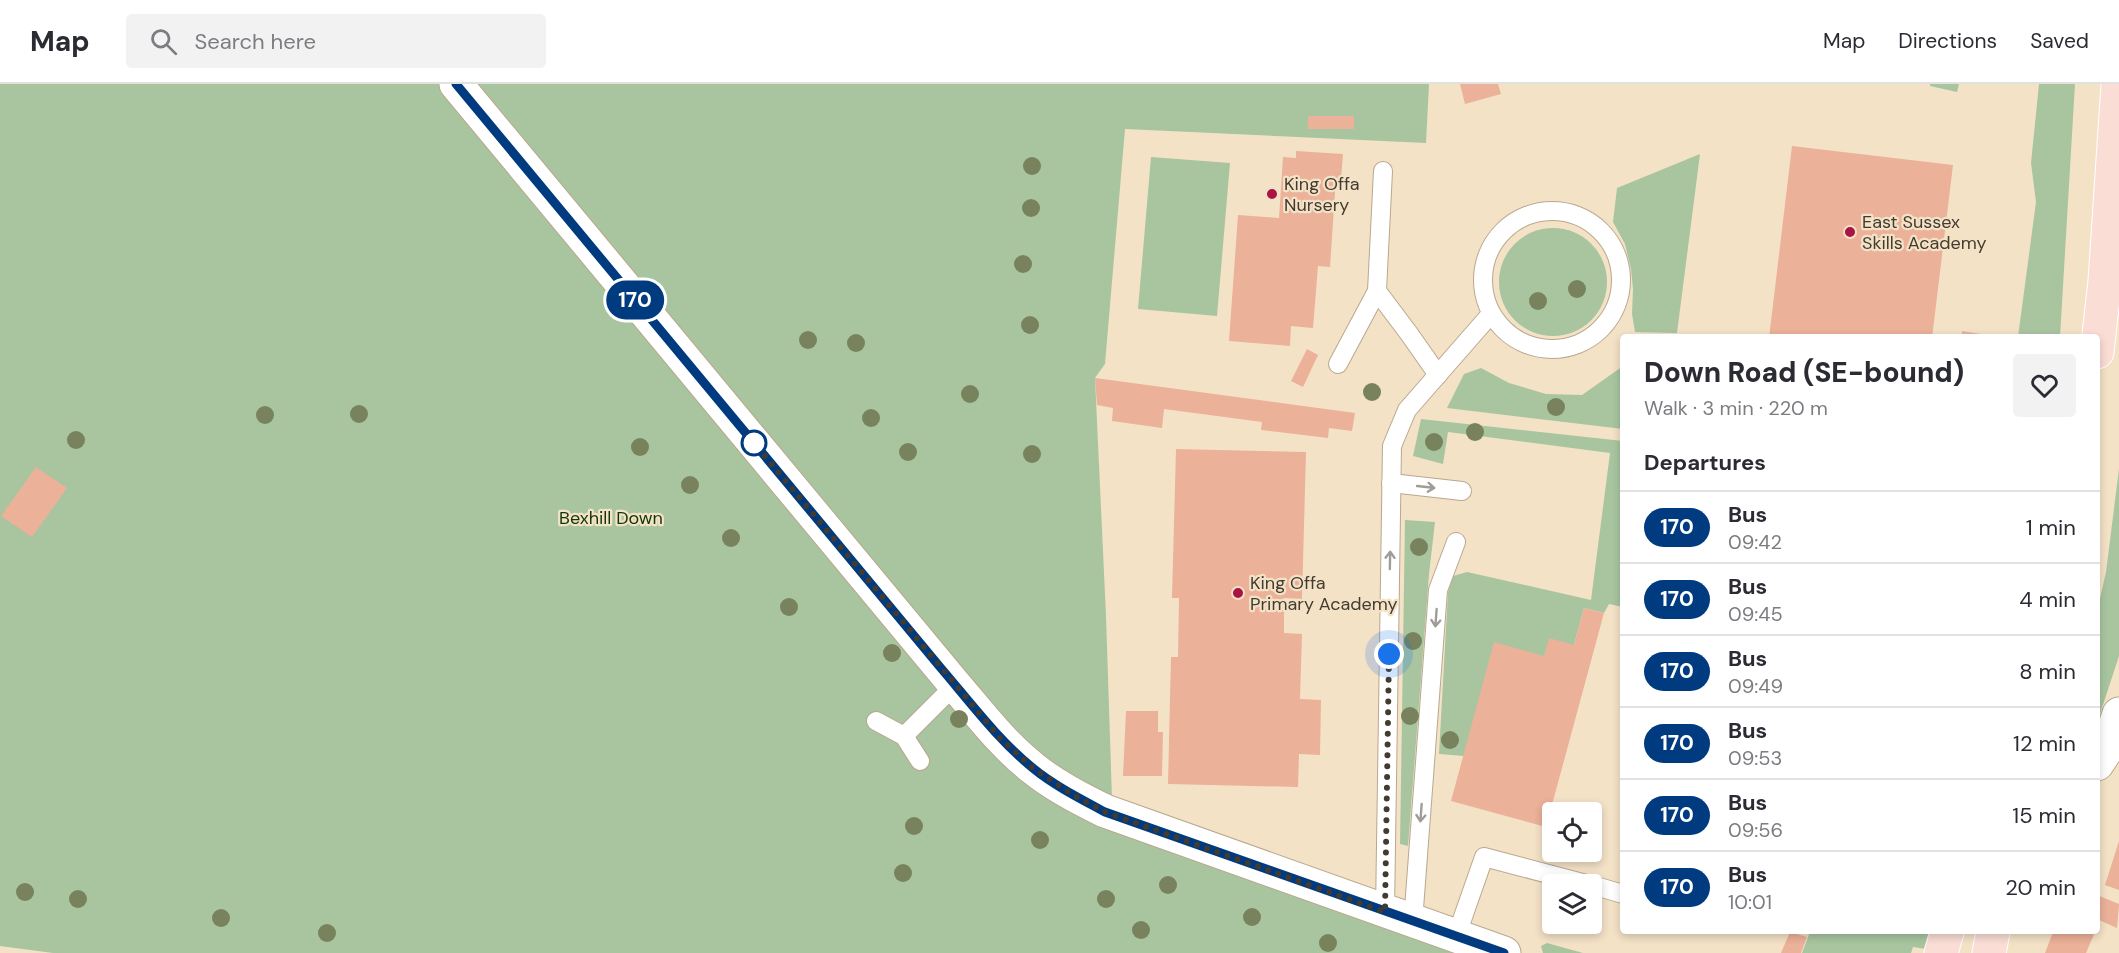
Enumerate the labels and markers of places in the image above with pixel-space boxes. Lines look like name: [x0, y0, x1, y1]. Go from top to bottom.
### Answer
place label: King Offa Nursery: [1284, 172, 1360, 217]
marker: King Offa Nursery: [1265, 187, 1279, 201]
place label: East Sussex Skills Academy: [1862, 210, 1987, 255]
marker: East Sussex Skills Academy: [1843, 225, 1857, 239]
unlabelled marker: [741, 430, 767, 456]
place label: King Offa Primary Academy: [1250, 571, 1398, 616]
marker: King Offa Primary Academy: [1231, 586, 1245, 600]

